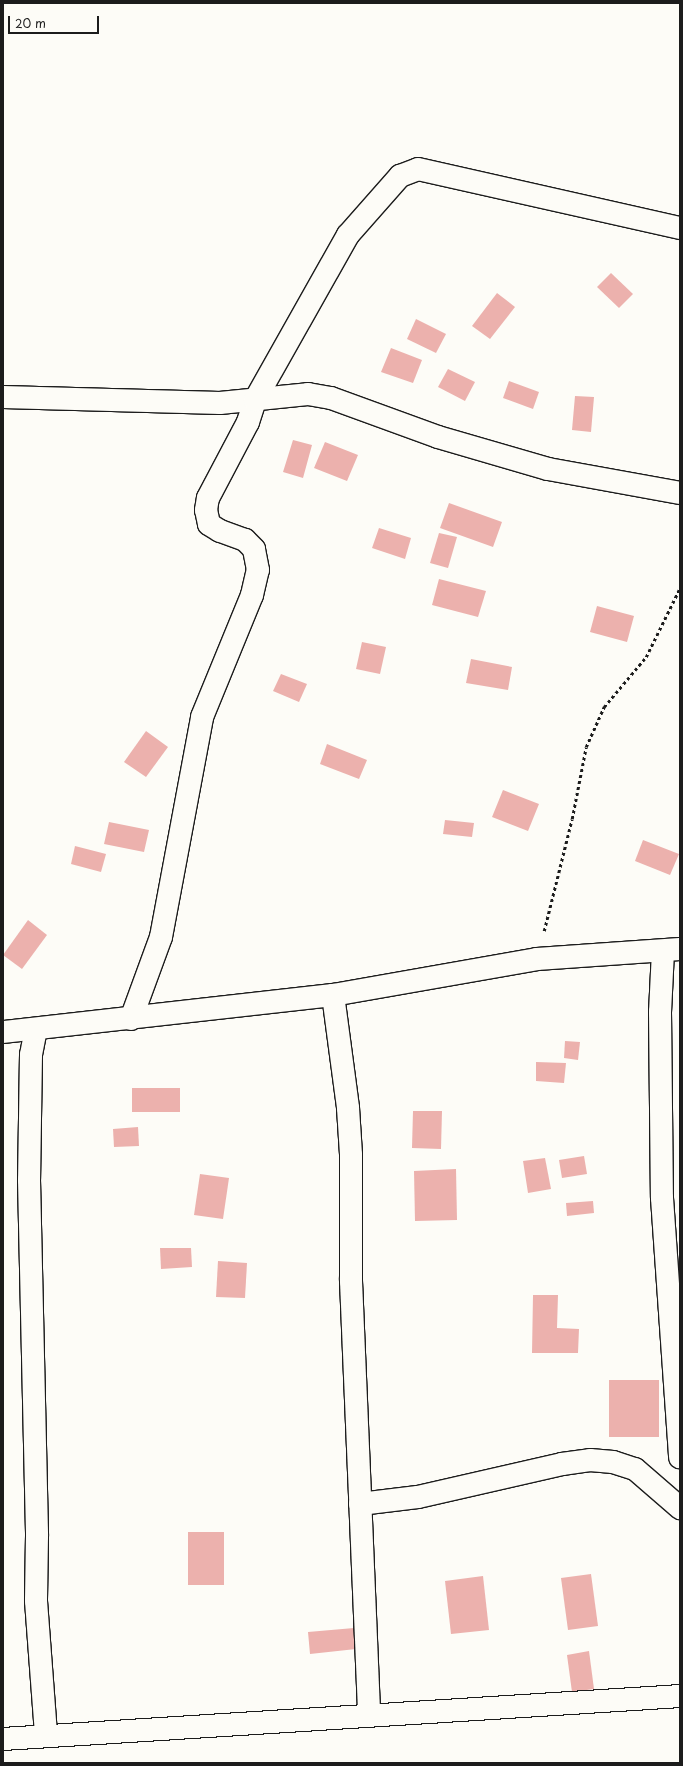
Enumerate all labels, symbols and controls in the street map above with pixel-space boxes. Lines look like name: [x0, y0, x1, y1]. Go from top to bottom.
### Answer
scale bar: [10, 8, 101, 34]
text: 20 m: [15, 14, 46, 32]

